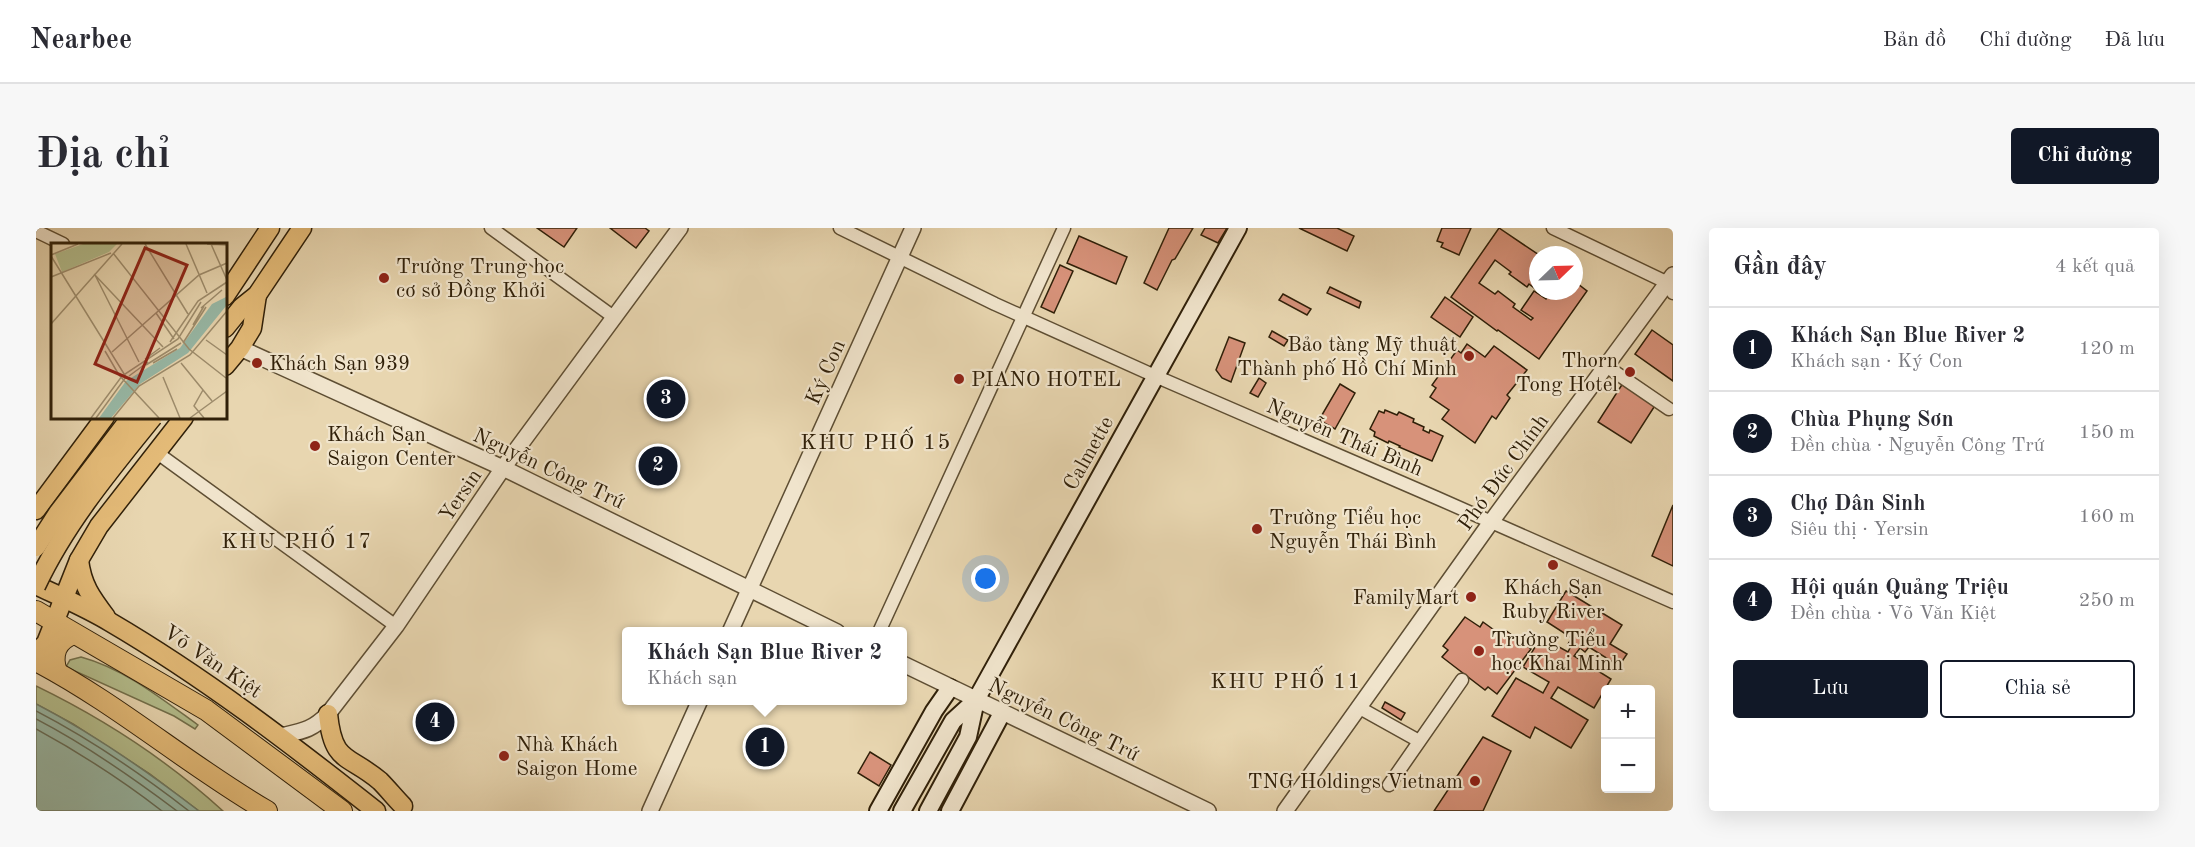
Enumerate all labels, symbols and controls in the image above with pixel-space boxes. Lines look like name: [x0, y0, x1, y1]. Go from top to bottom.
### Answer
text: Nearbee: [30, 27, 132, 55]
text: Bản đồ: [1883, 30, 1946, 51]
text: Chỉ đường: [1979, 30, 2072, 51]
text: Đã lưu: [2105, 30, 2165, 51]
button: Chỉ đường: [2011, 128, 2159, 184]
text: Địa chỉ: [36, 135, 170, 177]
inset map: [51, 243, 226, 418]
north arrow: [1529, 246, 1583, 300]
text: Gần đây: [1733, 254, 1827, 280]
place label: Trường Trung học cơ sở Đồng Khởi: [396, 257, 564, 302]
text: 4 kết quả: [2055, 257, 2135, 277]
marker: Trường Trung học cơ sở Đồng Khởi: [377, 271, 391, 285]
text: Khách Sạn Blue River 2: [1790, 325, 2025, 347]
place label: Bảo tàng Mỹ thuật Thành phố Hồ Chí Minh: [1237, 335, 1457, 380]
street label: Ký Con: [803, 337, 850, 408]
text: 1: [1747, 339, 1758, 359]
text: 120 m: [2079, 339, 2135, 359]
marker: Bảo tàng Mỹ thuật Thành phố Hồ Chí Minh: [1462, 349, 1476, 363]
place label: Thorn Tong Hotel: [1516, 351, 1618, 396]
text: Khách sạn · Ký Con: [1790, 352, 1963, 372]
place label: Khách Sạn 939: [269, 354, 410, 375]
marker: Khách Sạn 939: [250, 356, 264, 370]
marker: Thorn Tong Hotel: [1623, 365, 1637, 379]
place label: PIANO HOTEL: [971, 370, 1121, 391]
marker: PIANO HOTEL: [952, 372, 966, 386]
pin: 3: [646, 376, 686, 422]
street label: Nguyễn Thái Bình: [1263, 394, 1426, 481]
text: Chùa Phụng Sơn: [1790, 409, 1954, 431]
street label: Phó Đức Chính: [1455, 411, 1553, 535]
street label: Calmette: [1061, 413, 1118, 494]
street label: Nguyễn Công Trứ: [469, 423, 629, 514]
text: 2: [1747, 423, 1758, 443]
text: 150 m: [2079, 423, 2135, 443]
place label: Khách Sạn Saigon Center: [327, 425, 456, 470]
district label: KHU PHỐ 15: [800, 426, 952, 454]
text: Đền chùa · Nguyễn Công Trứ: [1790, 436, 2044, 456]
marker: Khách Sạn Saigon Center: [308, 439, 322, 453]
pin: 2: [638, 444, 678, 488]
street label: Yersin: [436, 466, 486, 526]
text: Chợ Dân Sinh: [1790, 493, 1926, 515]
place label: Trường Tiểu học Nguyễn Thái Bình: [1269, 506, 1437, 553]
text: 3: [1747, 507, 1758, 527]
text: 160 m: [2079, 507, 2135, 527]
text: Siêu thị · Yersin: [1790, 520, 1929, 540]
marker: Trường Tiểu học Nguyễn Thái Bình: [1250, 522, 1264, 536]
district label: KHU PHỐ 17: [221, 525, 373, 553]
marker: Khách Sạn Ruby River: [1546, 558, 1560, 572]
your location: [971, 564, 1000, 593]
text: Hội quán Quảng Triệu: [1790, 577, 2009, 599]
place label: Khách Sạn Ruby River: [1501, 578, 1605, 623]
place label: FamilyMart: [1353, 588, 1459, 609]
marker: FamilyMart: [1464, 590, 1478, 604]
text: 4: [1747, 591, 1758, 611]
text: 250 m: [2079, 591, 2135, 611]
text: Đền chùa · Võ Văn Kiệt: [1790, 604, 1996, 624]
street label: Võ Văn Kiệt: [159, 622, 265, 703]
popup: [622, 627, 907, 705]
place label: Trường Tiểu học Khai Minh: [1491, 628, 1623, 675]
text: Khách Sạn Blue River 2: [647, 642, 882, 664]
marker: Trường Tiểu học Khai Minh: [1472, 644, 1486, 658]
button: Lưu: [1733, 660, 1928, 718]
button: Chia sẻ: [1940, 660, 2135, 718]
district label: KHU PHỐ 11: [1210, 665, 1362, 693]
text: Khách sạn: [647, 669, 737, 689]
street label: Nguyễn Công Trứ: [985, 673, 1143, 766]
map controls: [1601, 685, 1655, 793]
button: +: [1601, 685, 1655, 739]
pin: 4: [416, 700, 454, 744]
pin: 1: [746, 724, 784, 770]
place label: Nhà Khách Saigon Home: [516, 735, 637, 780]
button: −: [1601, 739, 1655, 793]
marker: Nhà Khách Saigon Home: [497, 749, 511, 763]
place label: TNG Holdings Vietnam: [1248, 772, 1463, 793]
marker: TNG Holdings Vietnam: [1468, 774, 1482, 788]

